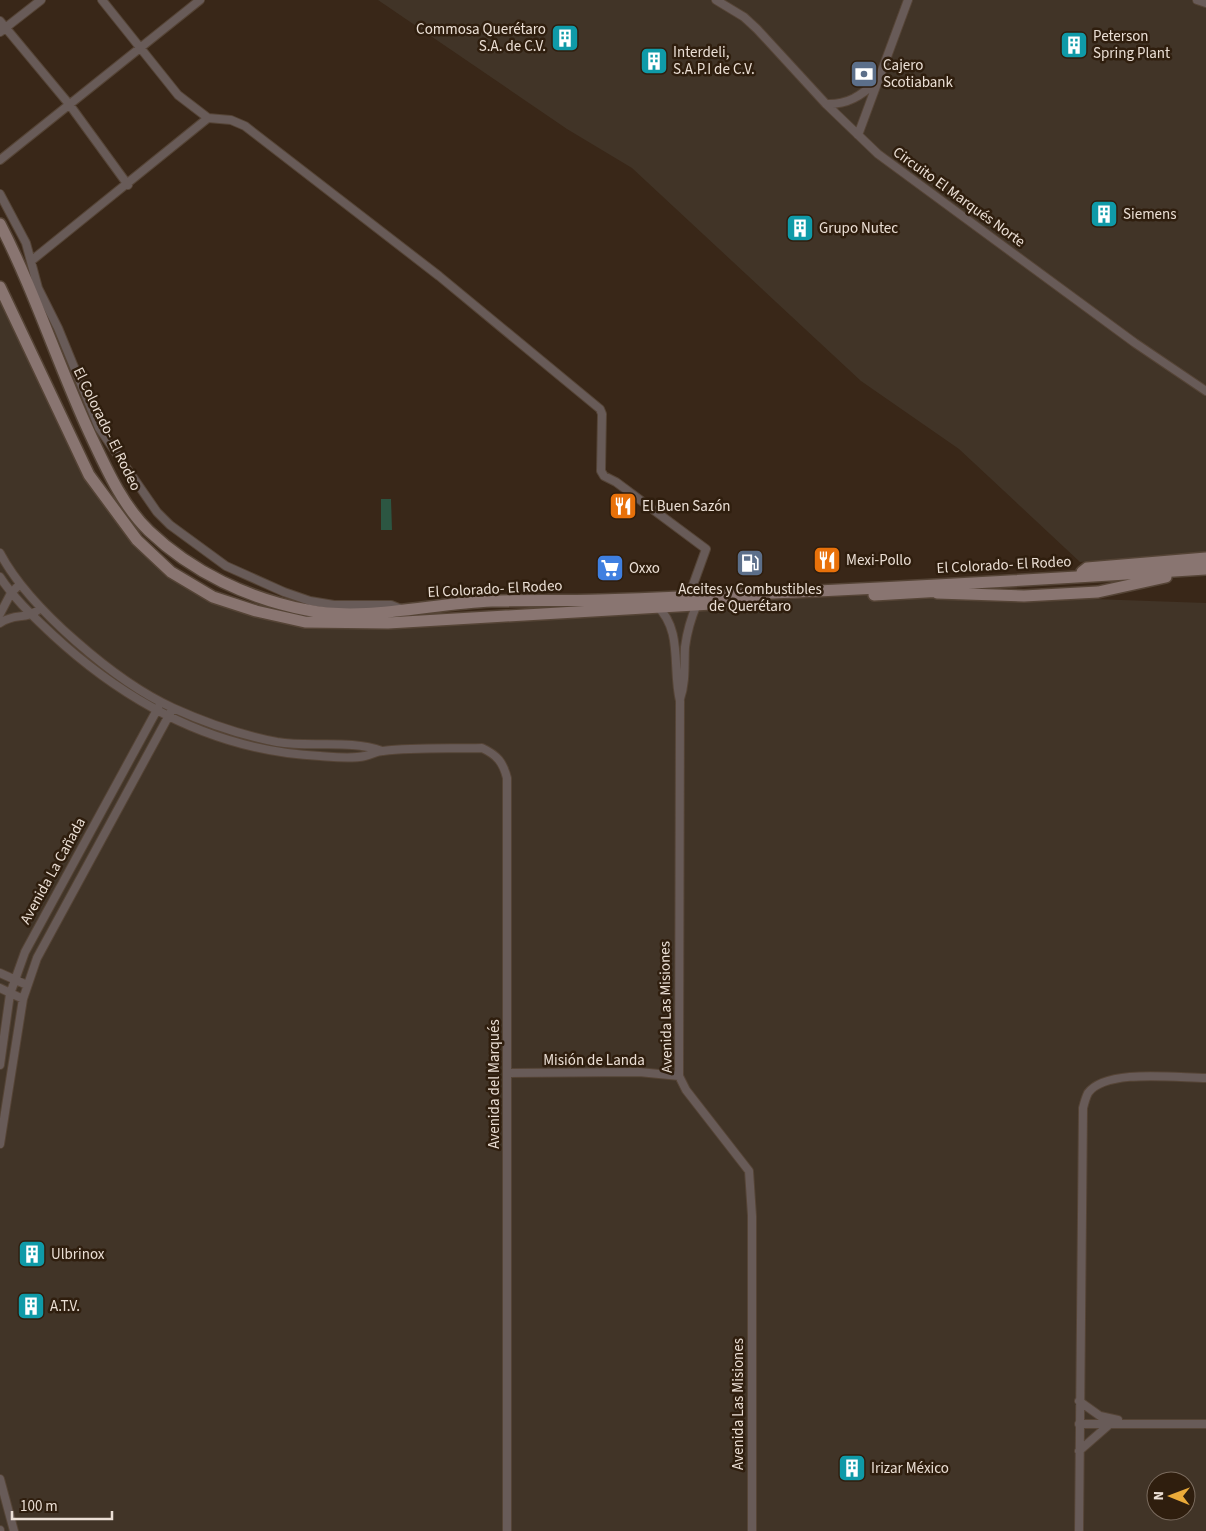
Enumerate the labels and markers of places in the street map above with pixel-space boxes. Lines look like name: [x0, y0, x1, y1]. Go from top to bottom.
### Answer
place label: Commosa Querétaro S.A. de C.V.: [416, 19, 546, 57]
building icon: Commosa Querétaro S.A. de C.V.: [550, 23, 580, 53]
place label: Peterson Spring Plant: [1093, 26, 1170, 64]
building icon: Peterson Spring Plant: [1059, 30, 1089, 60]
place label: Interdeli, S.A.P.I de C.V.: [673, 42, 755, 80]
building icon: Interdeli, S.A.P.I de C.V.: [639, 46, 669, 76]
place label: Cajero Scotiabank: [883, 55, 954, 93]
bank icon: Cajero Scotiabank: [849, 59, 879, 89]
building icon: Siemens: [1089, 199, 1119, 229]
place label: Siemens: [1123, 204, 1177, 225]
building icon: Grupo Nutec: [785, 213, 815, 243]
place label: Grupo Nutec: [819, 218, 898, 239]
restaurant icon: El Buen Sazón: [608, 491, 638, 521]
place label: El Buen Sazón: [642, 496, 731, 517]
restaurant icon: Mexi-Pollo: [812, 545, 842, 575]
fuel station icon: Aceites y Combustibles de Querétaro: [735, 548, 765, 578]
place label: Mexi-Pollo: [846, 550, 911, 571]
supermarket icon: Oxxo: [595, 553, 625, 583]
place label: Oxxo: [629, 558, 660, 579]
place label: Aceites y Combustibles de Querétaro: [678, 579, 822, 617]
building icon: Ulbrinox: [17, 1239, 47, 1269]
place label: Ulbrinox: [51, 1244, 105, 1265]
building icon: A.T.V.: [16, 1291, 46, 1321]
place label: A.T.V.: [50, 1296, 80, 1317]
building icon: Irizar México: [837, 1453, 867, 1483]
place label: Irizar México: [871, 1458, 949, 1479]

